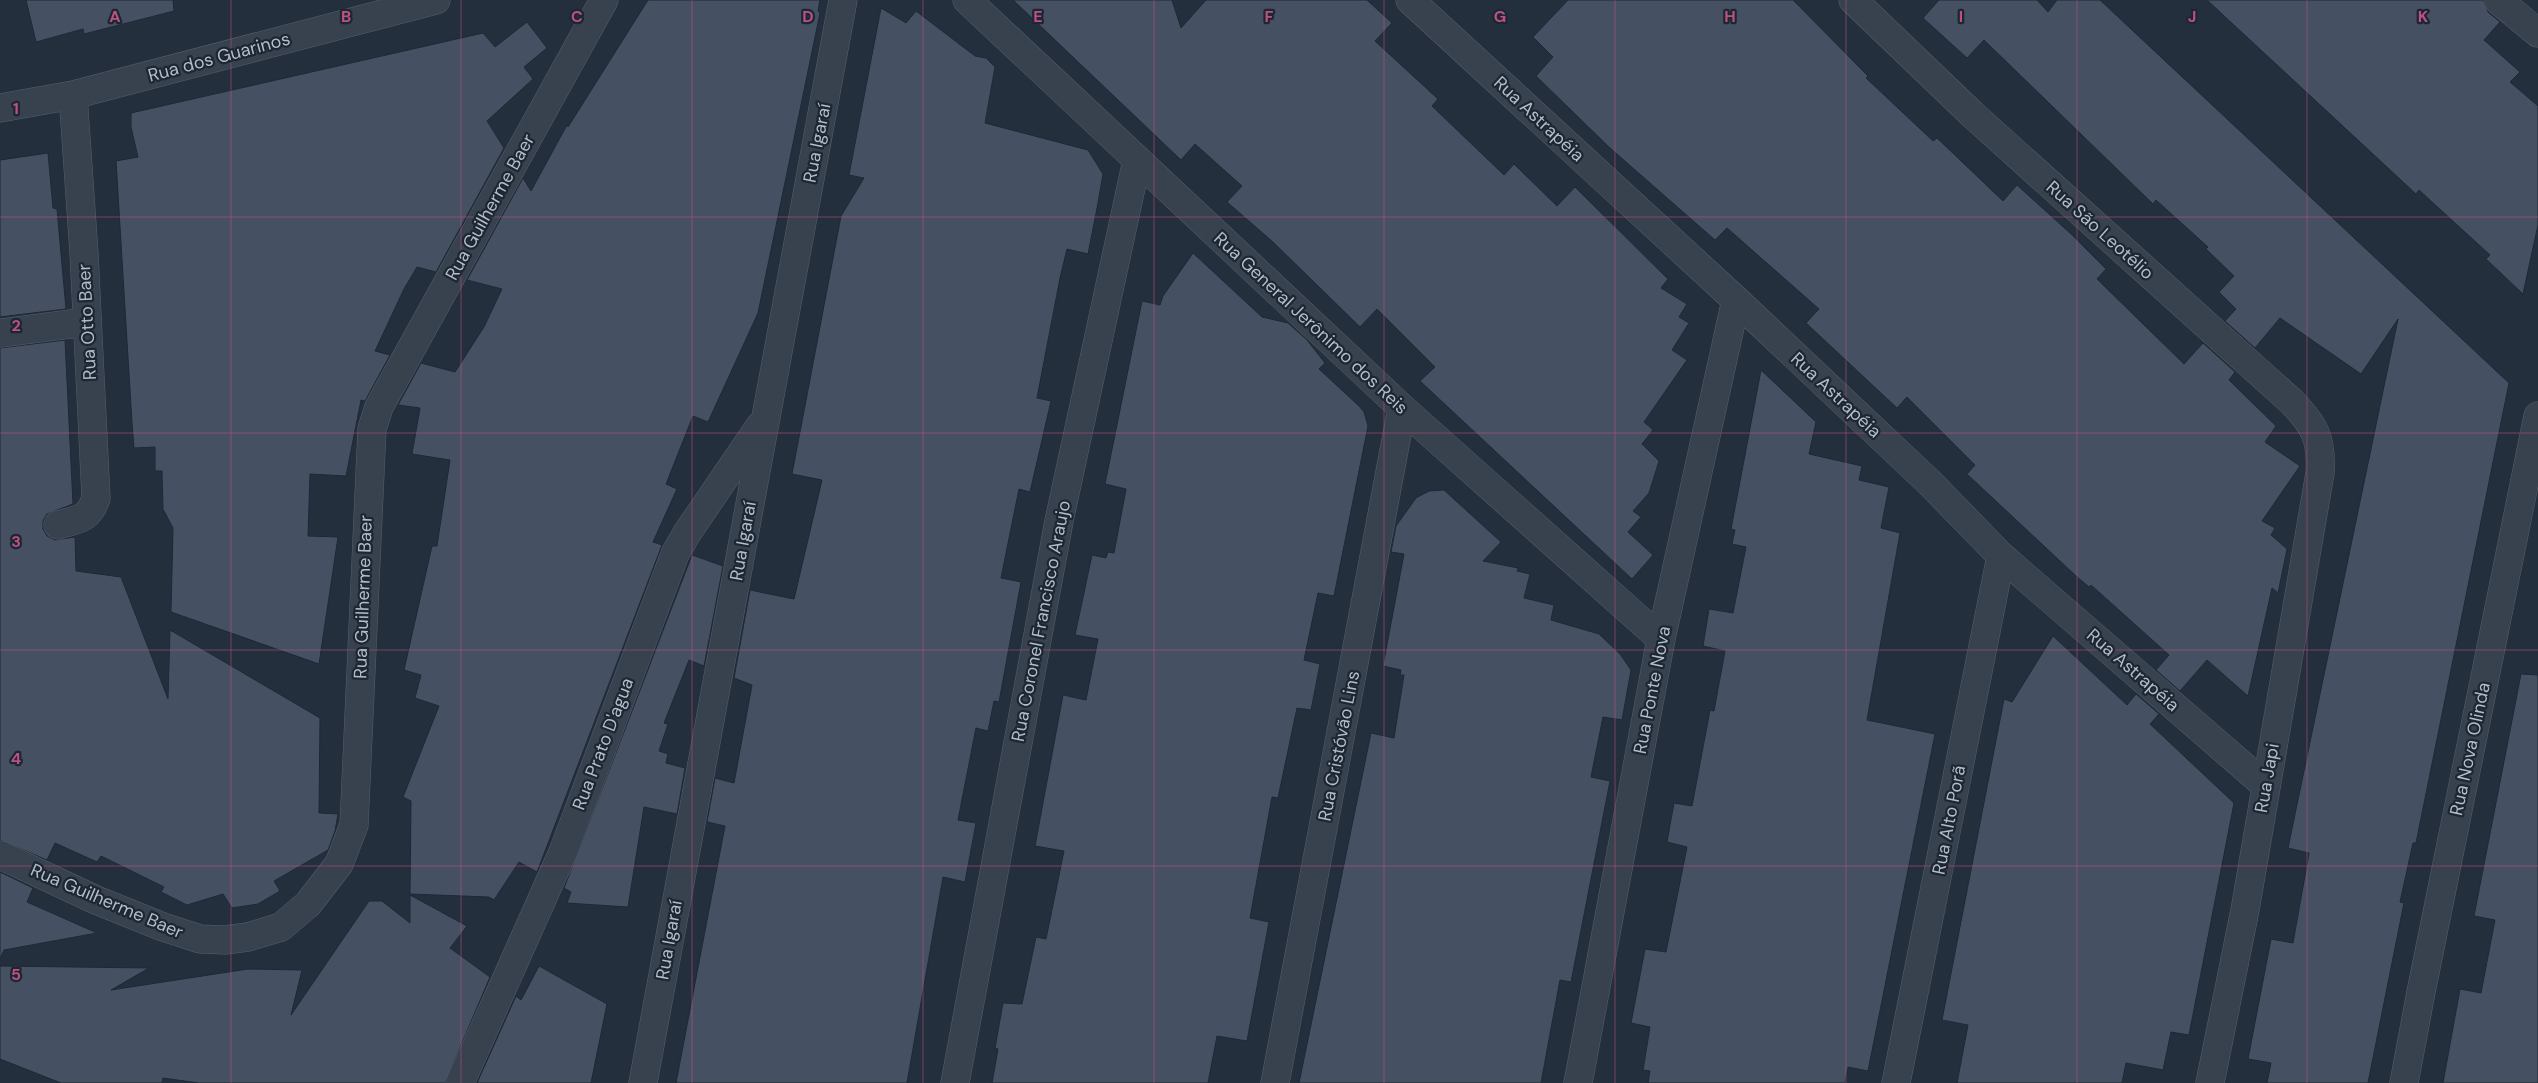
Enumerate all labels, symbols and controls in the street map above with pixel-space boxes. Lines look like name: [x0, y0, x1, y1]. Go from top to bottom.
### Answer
text: A: [109, 6, 121, 27]
text: B: [341, 6, 351, 27]
text: C: [571, 6, 583, 27]
text: D: [802, 6, 814, 27]
text: E: [1033, 6, 1043, 27]
text: F: [1265, 6, 1274, 27]
text: G: [1494, 6, 1506, 27]
text: H: [1724, 6, 1736, 27]
text: I: [1959, 6, 1963, 27]
text: J: [2188, 6, 2196, 27]
text: K: [2418, 6, 2429, 27]
street label: Rua dos Guarinos: [145, 26, 293, 88]
street label: Rua Astrapéia: [1489, 71, 1589, 167]
text: 1: [13, 98, 19, 119]
street label: Rua Igaraí: [798, 101, 836, 185]
street label: Rua Guilherme Baer: [440, 129, 540, 284]
street label: Rua São Leotélio: [2041, 175, 2159, 285]
street label: Rua General Jerônimo dos Reis: [1209, 227, 1413, 419]
street label: Rua Otto Baer: [72, 263, 102, 381]
text: 2: [11, 315, 21, 336]
street label: Rua Astrapéia: [1786, 347, 1886, 443]
street label: Rua Coronel Francisco Araujo: [1006, 498, 1076, 744]
street label: Rua Igaraí: [724, 499, 762, 583]
street label: Rua Guilherme Baer: [348, 514, 378, 679]
text: 3: [11, 531, 21, 552]
street label: Rua Astrapéia: [2082, 623, 2184, 717]
street label: Rua Ponte Nova: [1628, 624, 1676, 756]
street label: Rua Cristóvão Lins: [1313, 669, 1365, 823]
street label: Rua Prato D'agua: [567, 674, 639, 814]
street label: Rua Nova Olinda: [2444, 680, 2496, 818]
street label: Rua Japi: [2249, 741, 2285, 815]
text: 4: [11, 748, 21, 769]
street label: Rua Alto Porã: [1927, 763, 1971, 877]
street label: Rua Guilherme Baer: [27, 858, 187, 944]
street label: Rua Igaraí: [650, 898, 688, 982]
text: 5: [11, 964, 21, 985]

